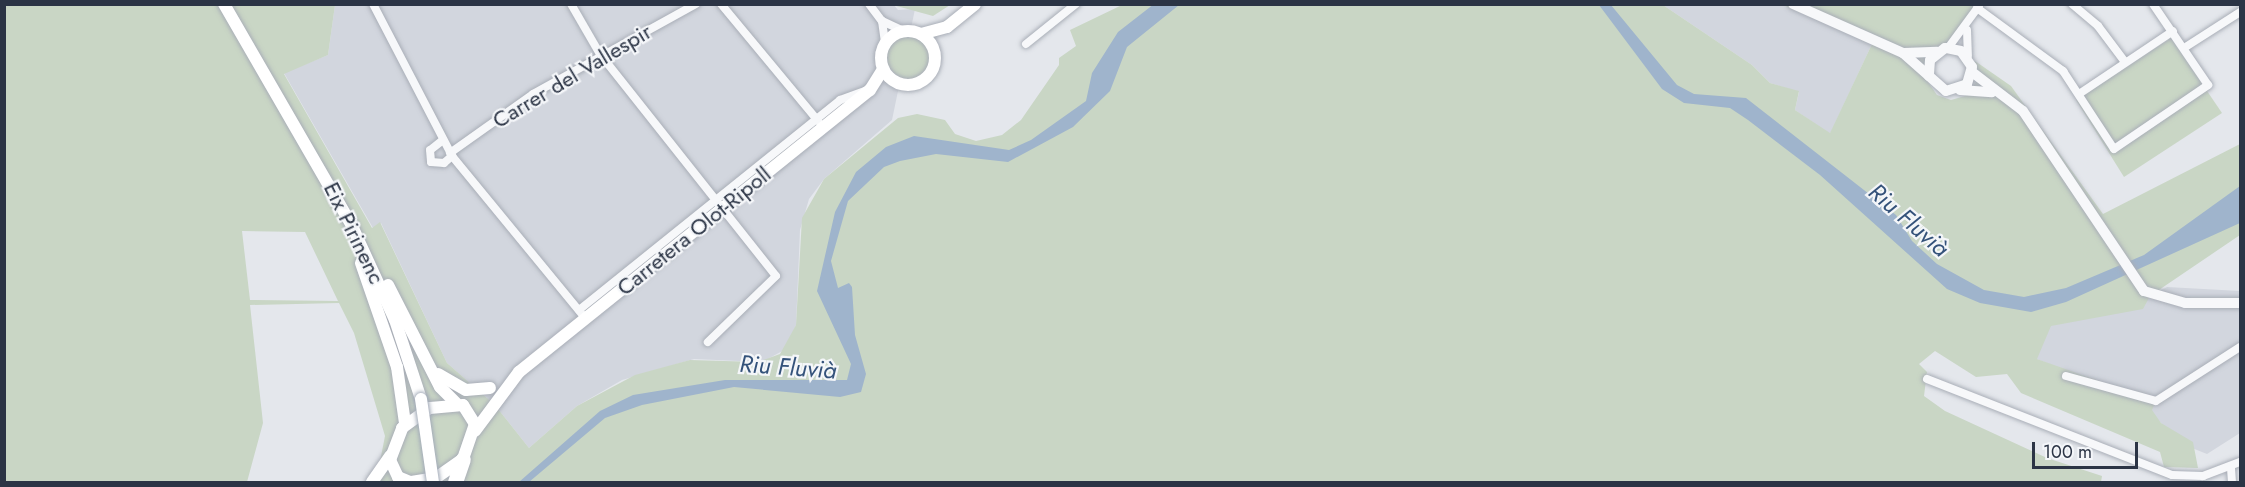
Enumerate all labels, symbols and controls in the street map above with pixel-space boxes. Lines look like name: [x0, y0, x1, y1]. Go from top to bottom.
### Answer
street label: Carrer del Vallespir: [488, 18, 656, 134]
street label: Carretera Olot-Ripoll: [612, 161, 776, 301]
water label: Riu Fluvià: [1863, 177, 1955, 263]
street label: Eix Pirinenc: [318, 178, 390, 288]
water label: Riu Fluvià: [738, 349, 838, 385]
scale bar: [2035, 430, 2142, 468]
text: 100 m: [2043, 439, 2092, 465]

